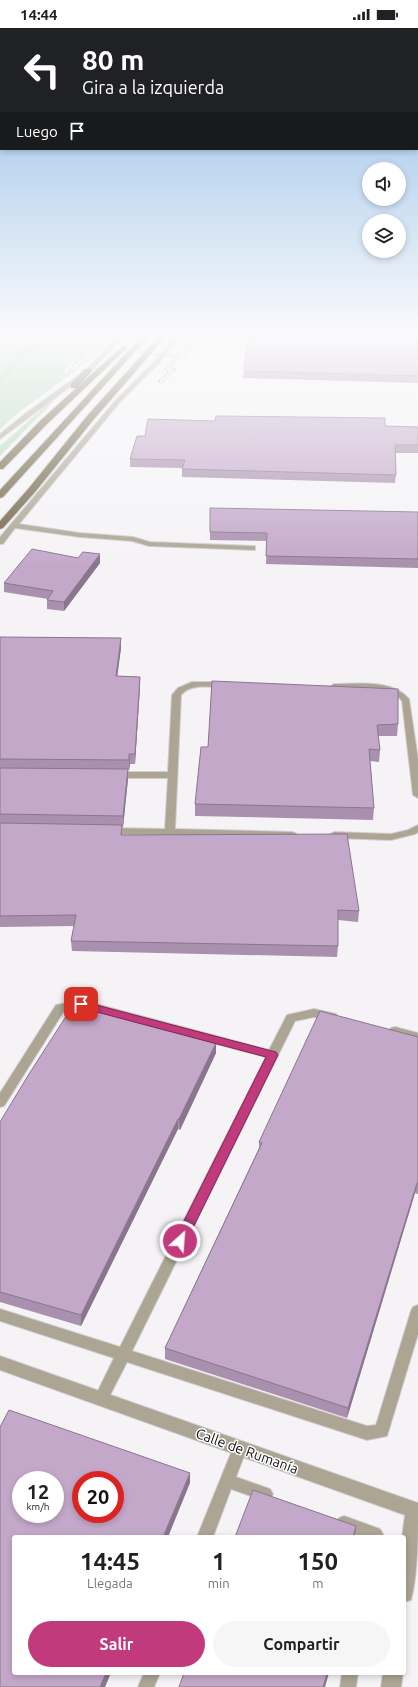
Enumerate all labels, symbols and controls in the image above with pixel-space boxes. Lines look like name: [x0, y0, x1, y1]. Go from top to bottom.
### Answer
text: 14:44: [20, 6, 58, 23]
icon: left: [16, 44, 68, 96]
text: 80 m: [82, 44, 144, 75]
text: Gira a la izquierda: [82, 77, 224, 97]
icon: arrive: [66, 120, 88, 142]
text: Luego: [16, 123, 58, 140]
map controls: [362, 162, 406, 258]
button: sound: [362, 162, 406, 206]
button: layers: [362, 214, 406, 258]
pin: [64, 987, 98, 1021]
icon: arrive: [70, 993, 92, 1015]
position arrow: [159, 1220, 201, 1262]
street label: Calle de Rumanía: [194, 1425, 300, 1477]
speed limit sign: 20: [72, 1471, 124, 1523]
text: 12: [27, 1480, 49, 1503]
text: km/h: [26, 1501, 50, 1512]
text: 14:45: [80, 1548, 140, 1575]
text: 1: [212, 1548, 225, 1575]
text: 150: [298, 1548, 338, 1575]
text: Llegada: [87, 1576, 133, 1590]
text: min: [208, 1576, 230, 1590]
text: m: [312, 1576, 323, 1590]
button: Salir: [28, 1621, 205, 1667]
button: Compartir: [213, 1621, 390, 1667]

